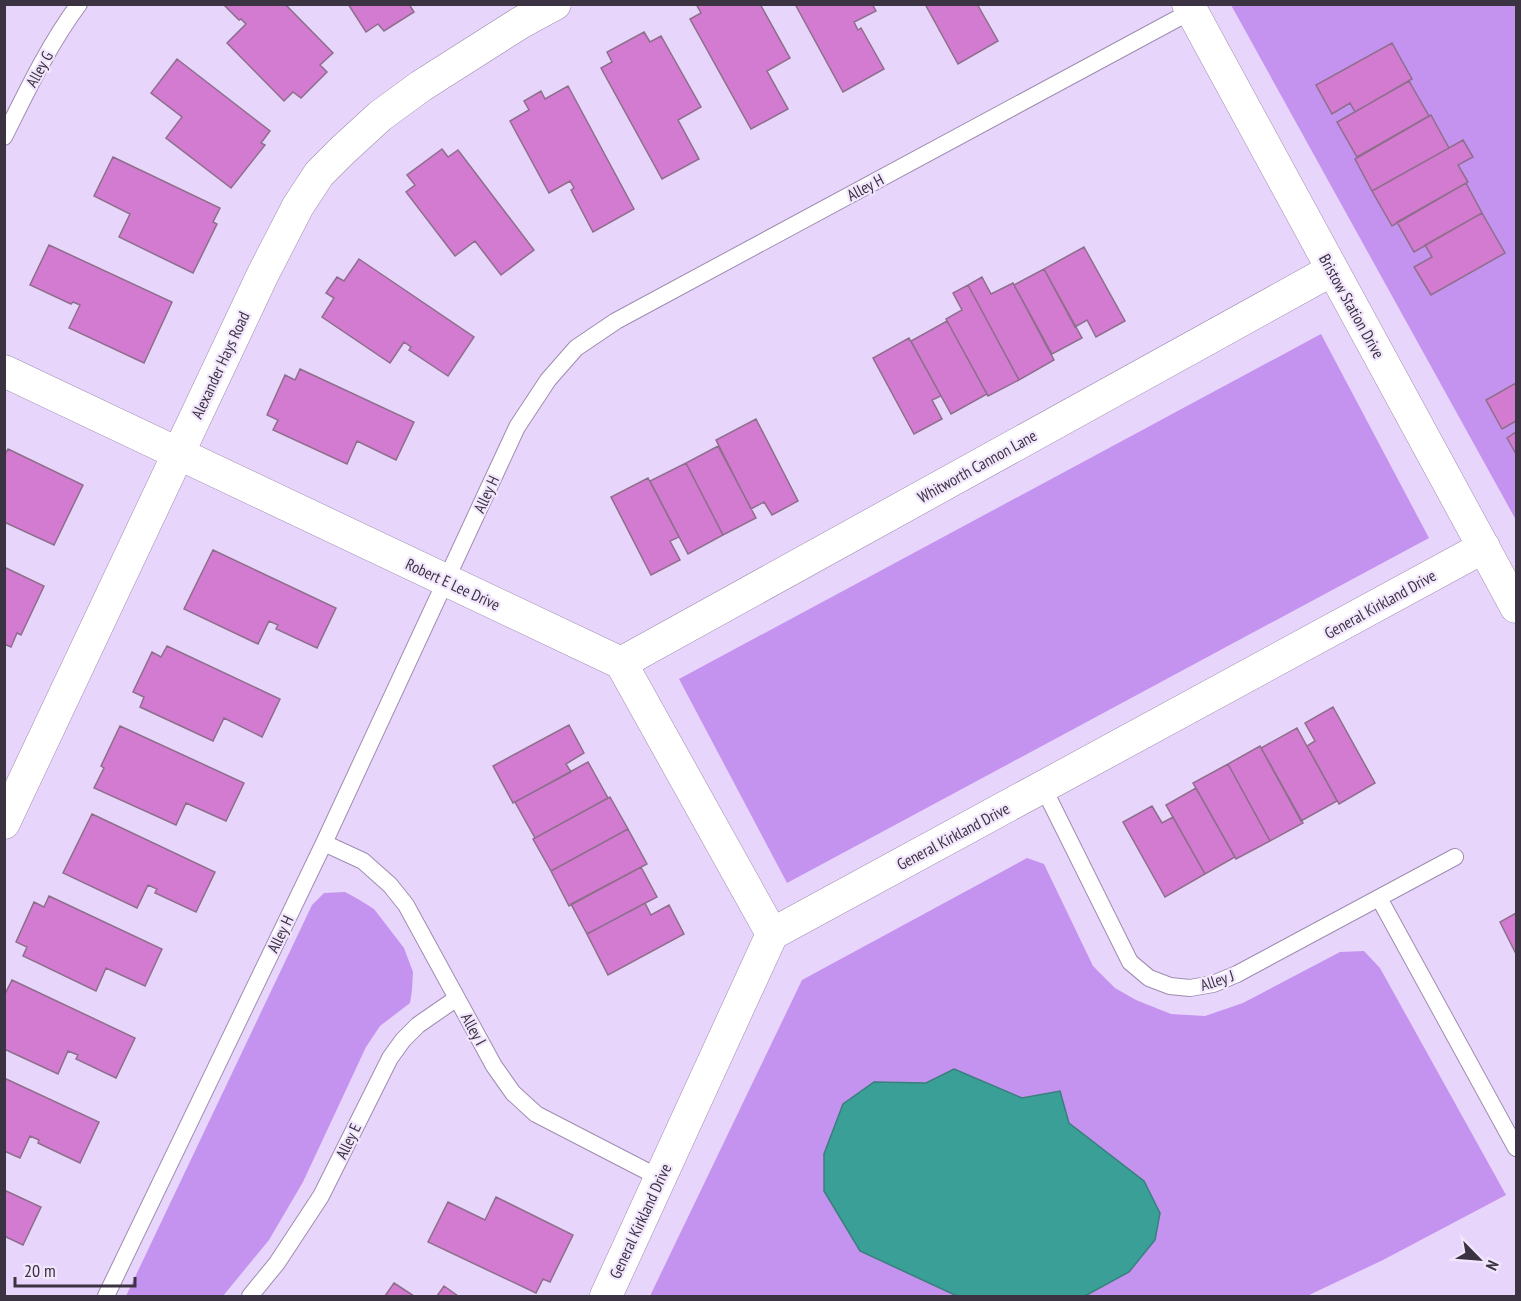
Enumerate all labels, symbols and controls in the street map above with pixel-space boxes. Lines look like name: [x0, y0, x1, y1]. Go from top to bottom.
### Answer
street label: Alley G: [21, 47, 57, 91]
street label: Alley H: [843, 169, 887, 205]
street label: Bristow Station Drive: [1315, 250, 1389, 362]
street label: Alexander Hays Road: [186, 308, 254, 422]
street label: Whitworth Cannon Lane: [914, 425, 1040, 507]
street label: Alley H: [469, 472, 503, 516]
street label: Robert E Lee Drive: [403, 553, 503, 615]
street label: General Kirkland Drive: [1321, 565, 1439, 643]
street label: General Kirkland Drive: [893, 798, 1013, 874]
street label: Alley H: [262, 912, 298, 956]
street label: Alley J: [1198, 965, 1236, 995]
street label: Alley I: [457, 1009, 491, 1049]
street label: Alley E: [331, 1120, 365, 1162]
street label: General Kirkland Drive: [605, 1160, 675, 1282]
north arrow: [1449, 1229, 1509, 1289]
scale bar: [15, 1250, 135, 1288]
text: N: [1482, 1257, 1503, 1273]
text: 20 m: [24, 1259, 56, 1282]

